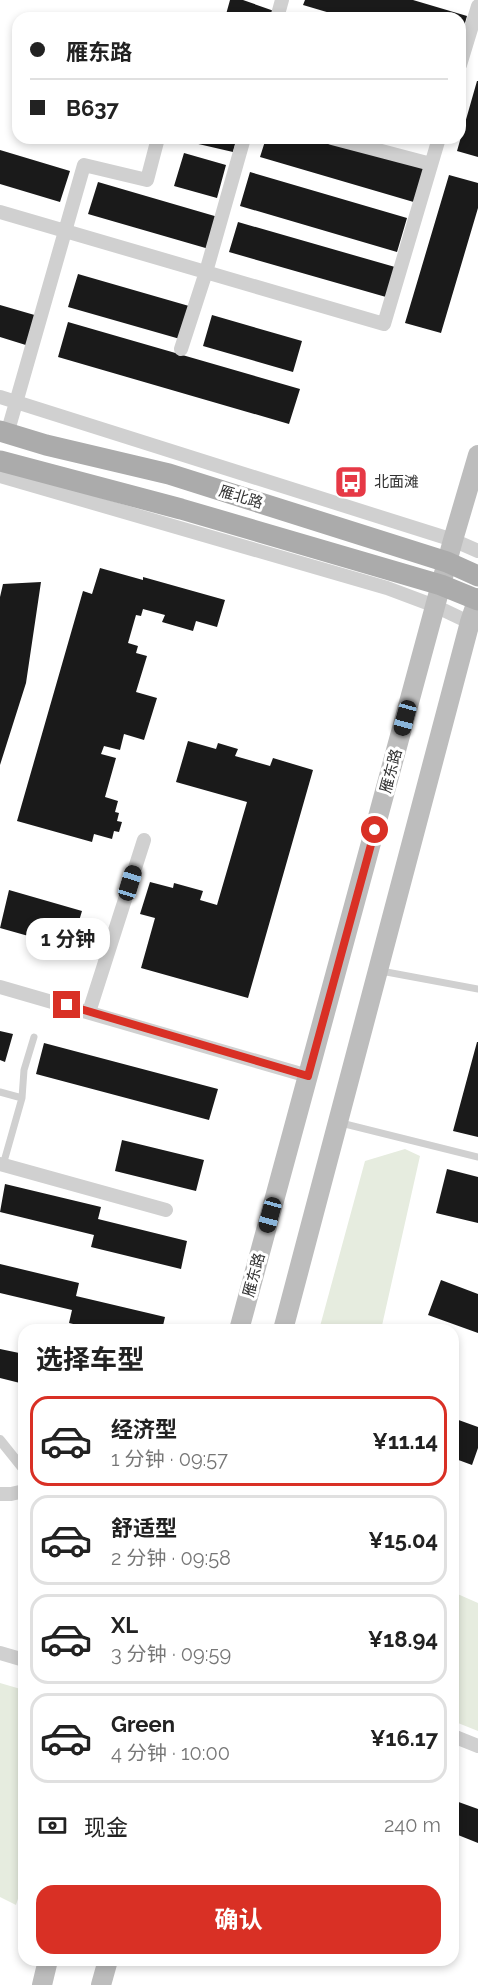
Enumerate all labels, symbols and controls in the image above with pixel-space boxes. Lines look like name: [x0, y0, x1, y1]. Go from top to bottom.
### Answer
text: 雁东路: [66, 39, 132, 65]
text: B637: [66, 95, 119, 121]
bus stop icon: 北面滩: [333, 464, 369, 500]
place label: 北面滩: [374, 473, 419, 491]
street label: 雁北路: [217, 482, 265, 512]
car: [392, 698, 418, 738]
street label: 雁东路: [376, 747, 406, 795]
route start: [361, 816, 388, 843]
car: [116, 863, 144, 903]
callout: 1 分钟: [25, 918, 109, 960]
text: 1 分钟: [41, 927, 95, 951]
route end: [53, 991, 80, 1018]
car: [257, 1195, 283, 1235]
street label: 雁东路: [239, 1251, 269, 1299]
text: 选择车型: [36, 1344, 144, 1375]
icon: car: [39, 1414, 93, 1468]
text: 经济型: [111, 1416, 177, 1442]
text: ¥11.14: [372, 1428, 438, 1454]
text: 1 分钟 · 09:57: [111, 1447, 228, 1471]
icon: car: [39, 1513, 93, 1567]
text: 舒适型: [111, 1515, 177, 1541]
text: ¥15.04: [368, 1527, 438, 1553]
text: 2 分钟 · 09:58: [111, 1546, 231, 1570]
icon: car: [39, 1612, 93, 1666]
text: XL: [111, 1612, 138, 1638]
text: ¥18.94: [368, 1626, 438, 1652]
text: 3 分钟 · 09:59: [111, 1642, 231, 1666]
icon: car: [39, 1711, 93, 1765]
text: Green: [111, 1711, 175, 1737]
text: ¥16.17: [370, 1725, 438, 1751]
text: 4 分钟 · 10:00: [111, 1741, 230, 1765]
icon: cash: [36, 1809, 69, 1842]
text: 240 m: [384, 1813, 441, 1837]
text: 现金: [84, 1814, 128, 1840]
button: 确认: [36, 1885, 441, 1954]

